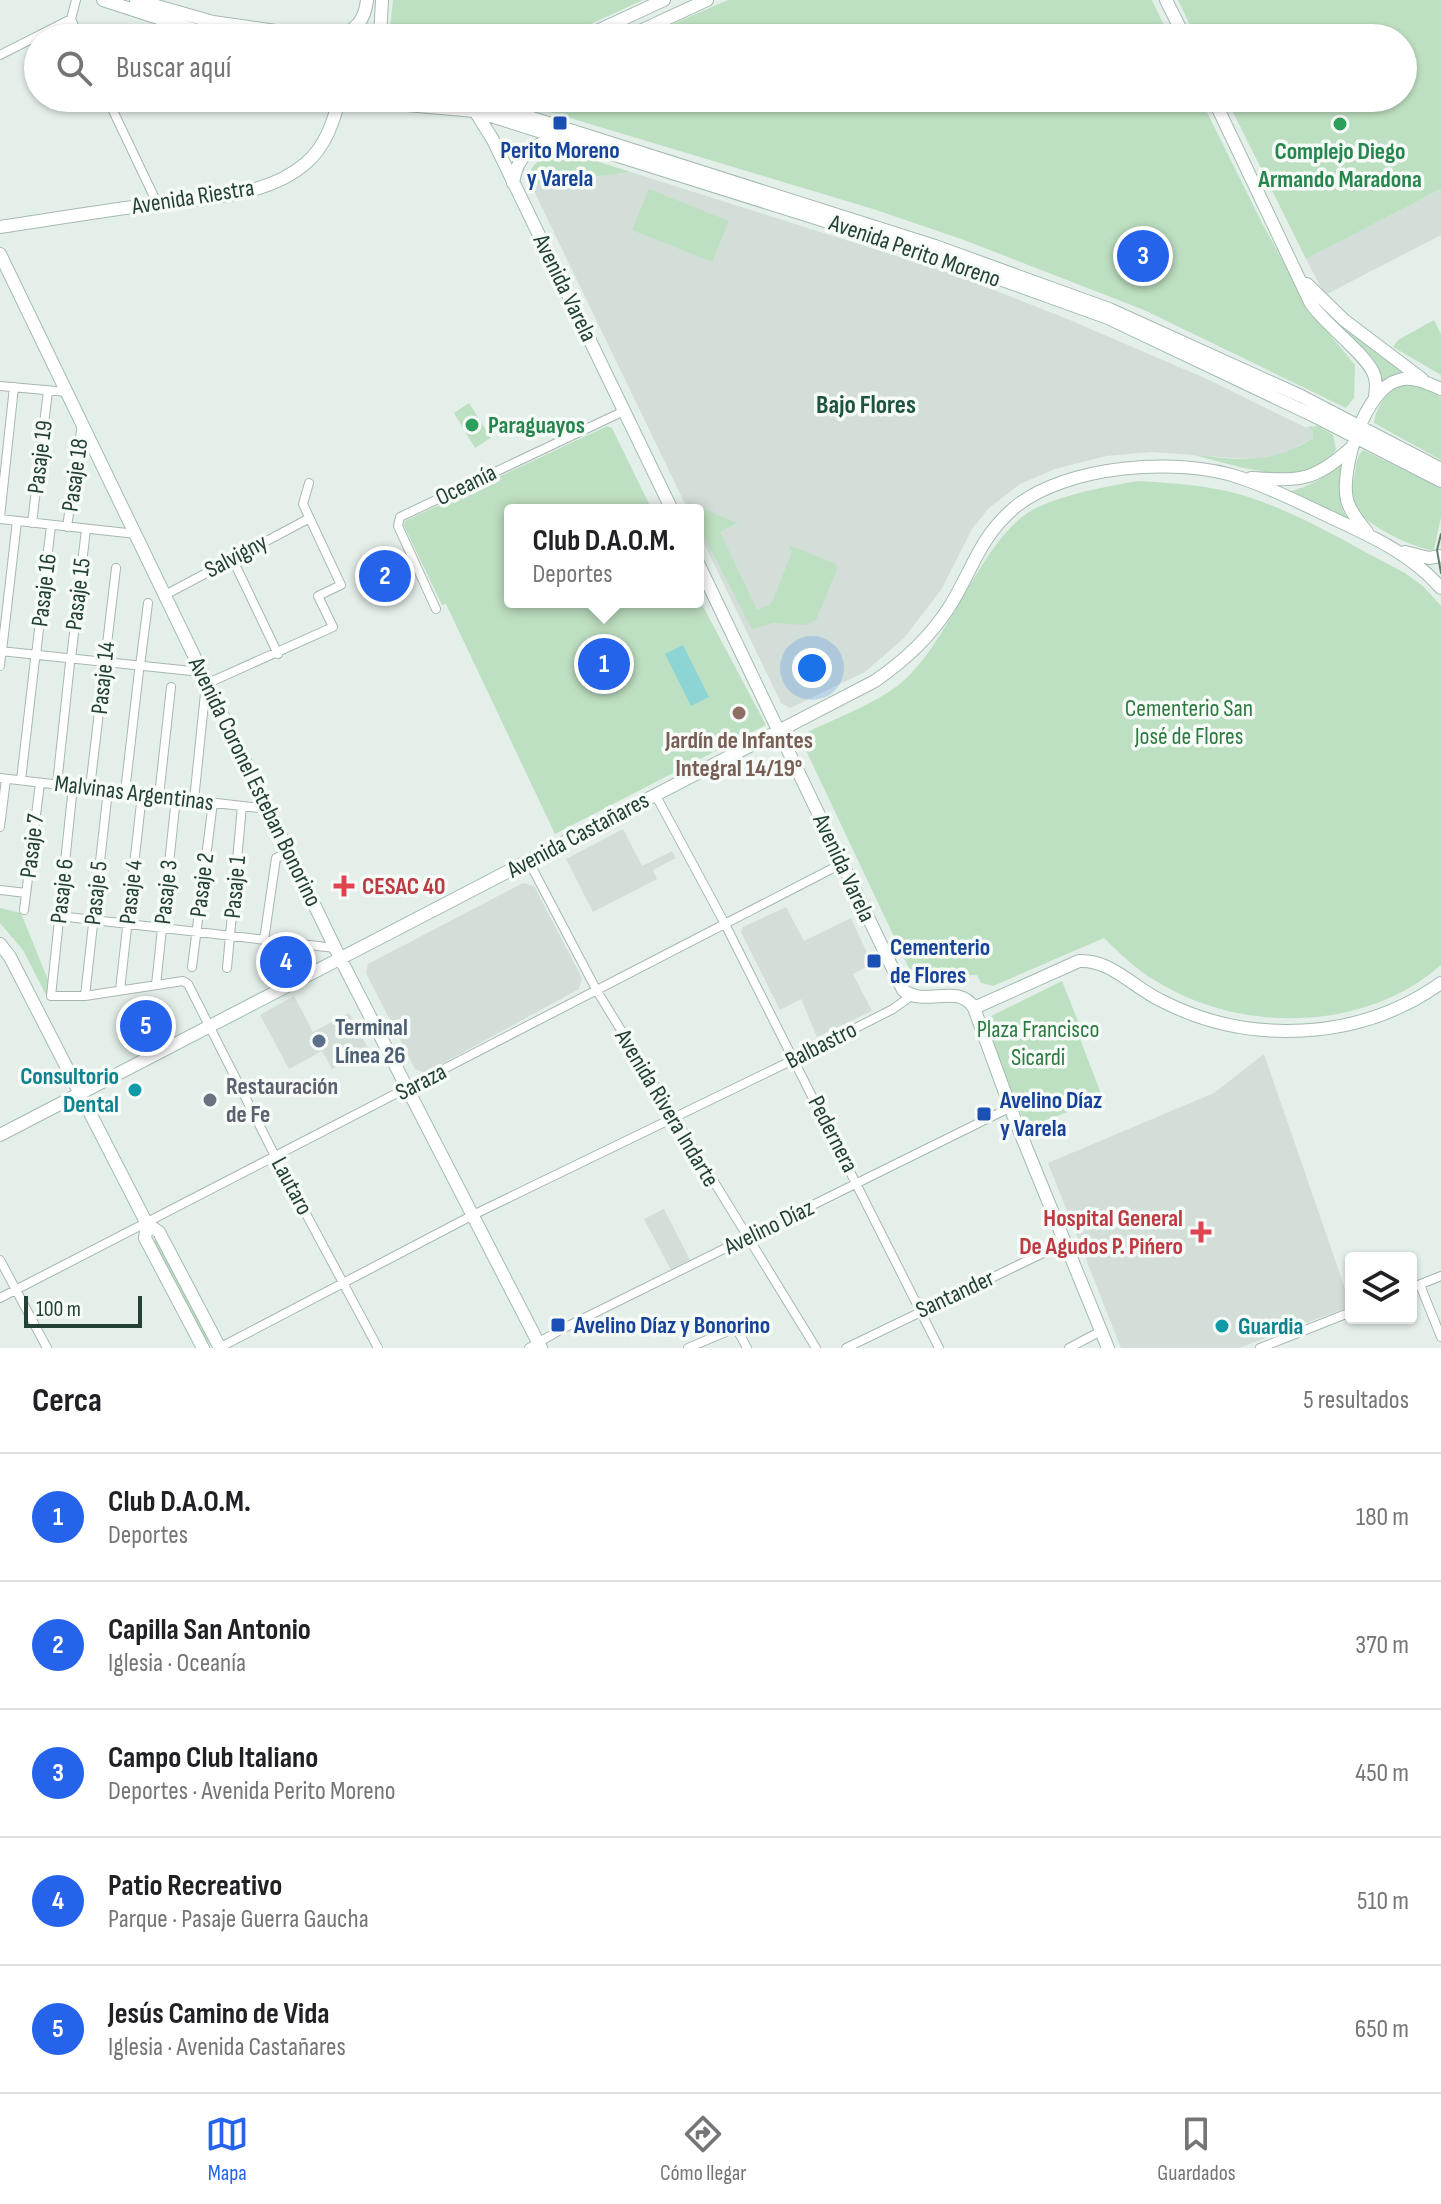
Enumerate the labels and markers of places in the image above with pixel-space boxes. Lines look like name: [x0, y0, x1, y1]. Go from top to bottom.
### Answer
marker: Perito Moreno y Varela: [551, 114, 569, 132]
marker: Complejo Diego Armando Maradona: [1331, 115, 1349, 133]
place label: Perito Moreno y Varela: [500, 136, 620, 193]
place label: Complejo Diego Armando Maradona: [1257, 137, 1422, 194]
pin: 3: [1117, 226, 1169, 286]
place label: Paraguayos: [488, 411, 585, 440]
marker: Paraguayos: [463, 416, 481, 434]
pin: 2: [359, 546, 411, 606]
pin: 1: [578, 634, 630, 694]
marker: Jardín de Infantes Integral 14/19°: [730, 704, 748, 722]
place label: Jardín de Infantes Integral 14/19°: [664, 726, 813, 783]
place label: CESAC 40: [362, 872, 445, 901]
marker: CESAC 40: [333, 875, 355, 897]
pin: 4: [260, 932, 312, 992]
place label: Cementerio de Flores: [890, 933, 990, 990]
marker: Cementerio de Flores: [865, 952, 883, 970]
pin: 5: [120, 996, 172, 1056]
place label: Terminal Línea 26: [335, 1013, 408, 1070]
marker: Terminal Línea 26: [310, 1032, 328, 1050]
place label: Consultorio Dental: [20, 1062, 119, 1119]
place label: Restauración de Fe: [226, 1072, 338, 1129]
marker: Consultorio Dental: [126, 1081, 144, 1099]
place label: Avelino Díaz y Varela: [999, 1086, 1102, 1143]
marker: Restauración de Fe: [201, 1091, 219, 1109]
marker: Avelino Díaz y Varela: [975, 1105, 993, 1123]
place label: Hospital General De Agudos P. Pińero: [1019, 1204, 1183, 1261]
marker: Hospital General De Agudos P. Pińero: [1190, 1221, 1212, 1243]
place label: Avelino Díaz y Bonorino: [573, 1311, 770, 1340]
place label: Guardia: [1238, 1312, 1303, 1341]
marker: Avelino Díaz y Bonorino: [549, 1316, 567, 1334]
marker: Guardia: [1213, 1317, 1231, 1335]

